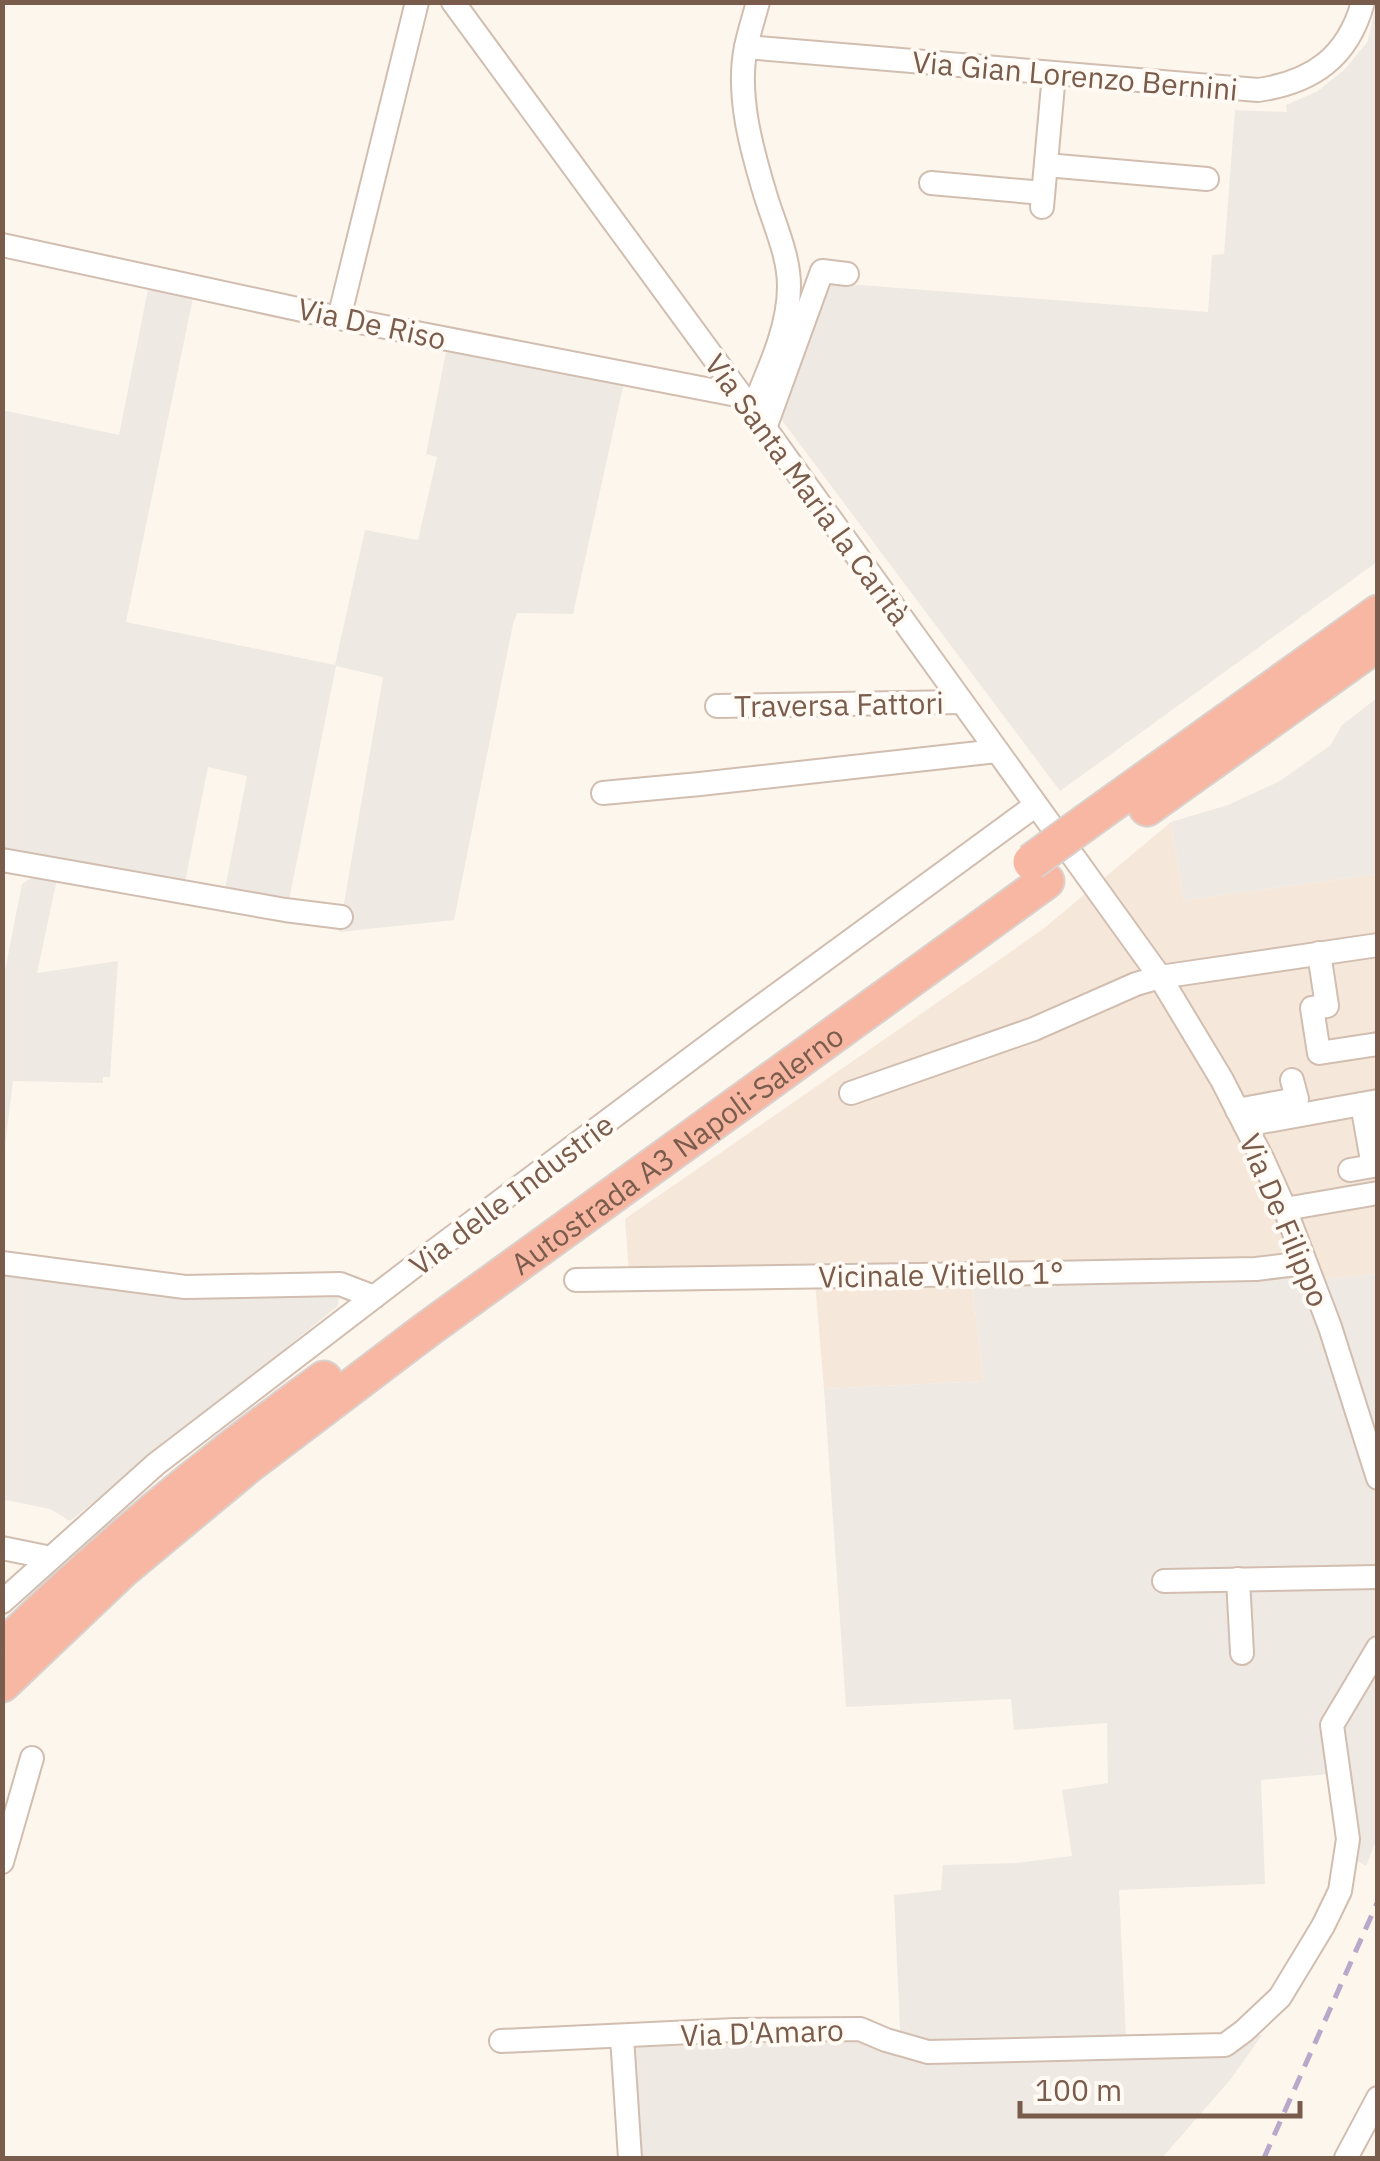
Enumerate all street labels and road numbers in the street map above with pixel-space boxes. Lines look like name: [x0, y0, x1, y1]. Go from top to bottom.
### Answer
street label: Via Gian Lorenzo Bernini: [910, 41, 1240, 109]
street label: Via De Riso: [294, 288, 450, 358]
street label: Via Santa Maria la Carità: [696, 346, 920, 632]
street label: Traversa Fattori: [734, 683, 944, 725]
street label: Autostrada A3 Napoli-Salerno: [502, 1015, 851, 1282]
street label: Via delle Industrie: [401, 1104, 621, 1284]
street label: Via De Filippo: [1231, 1128, 1339, 1312]
street label: Vicinale Vitiello 1°: [818, 1252, 1064, 1296]
street label: Via D'Amaro: [680, 2010, 844, 2054]

